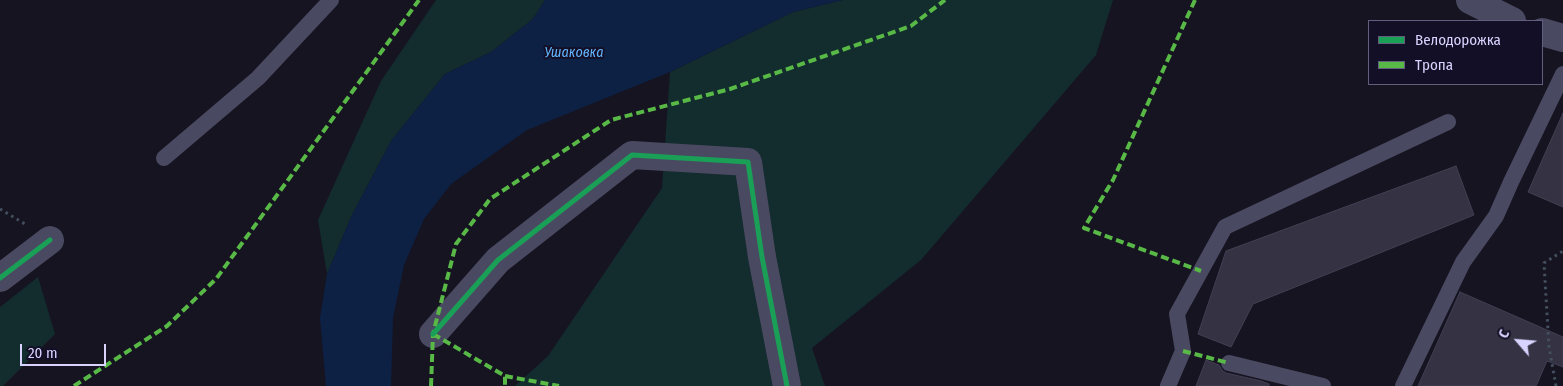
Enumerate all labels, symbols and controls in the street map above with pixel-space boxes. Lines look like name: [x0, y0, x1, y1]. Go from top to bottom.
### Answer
legend: [1368, 20, 1543, 85]
text: Велодорожка: [1415, 31, 1501, 49]
water label: Ушаковка: [545, 45, 603, 61]
text: Тропа: [1415, 56, 1453, 74]
north arrow: [1493, 316, 1543, 366]
text: С: [1495, 327, 1513, 341]
scale bar: [22, 334, 109, 366]
text: 20 m: [28, 344, 58, 362]

